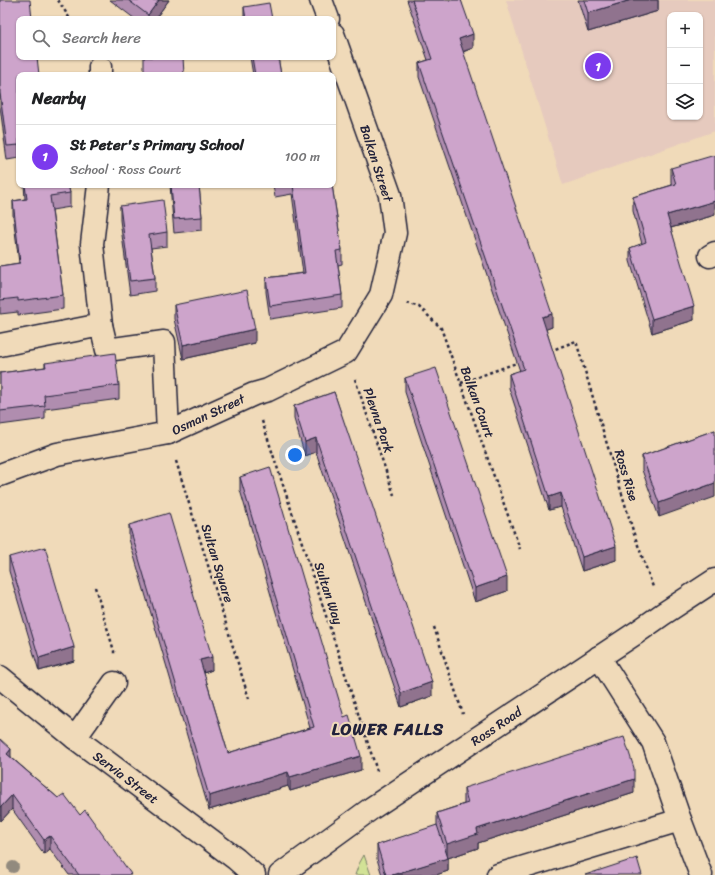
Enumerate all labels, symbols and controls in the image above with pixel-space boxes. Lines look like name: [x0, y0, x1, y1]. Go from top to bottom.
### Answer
map controls: [667, 12, 703, 120]
button: +: [667, 12, 703, 48]
search box: [16, 16, 336, 60]
text: Search here: [62, 25, 141, 51]
icon: search: [30, 27, 52, 49]
button: −: [667, 48, 703, 84]
pin: 1: [585, 51, 611, 81]
text: Nearby: [32, 83, 86, 113]
button: layers: [667, 84, 703, 120]
street label: Balkan Street: [353, 122, 400, 205]
text: St Peter's Primary School: [70, 132, 244, 158]
text: 1: [42, 145, 48, 168]
text: 100 m: [285, 145, 320, 168]
text: School · Ross Court: [70, 158, 181, 181]
street label: Balkan Court: [454, 363, 501, 442]
street label: Plevna Park: [357, 384, 400, 456]
street label: Osman Street: [168, 387, 249, 442]
your location: [285, 445, 305, 465]
street label: Ross Rise: [608, 446, 645, 504]
street label: Sultan Square: [195, 521, 241, 606]
street label: Sultan Way: [308, 559, 350, 628]
street label: Ross Road: [466, 700, 528, 752]
district label: LOWER FALLS: [332, 714, 444, 744]
street label: Servia Street: [88, 745, 164, 810]

